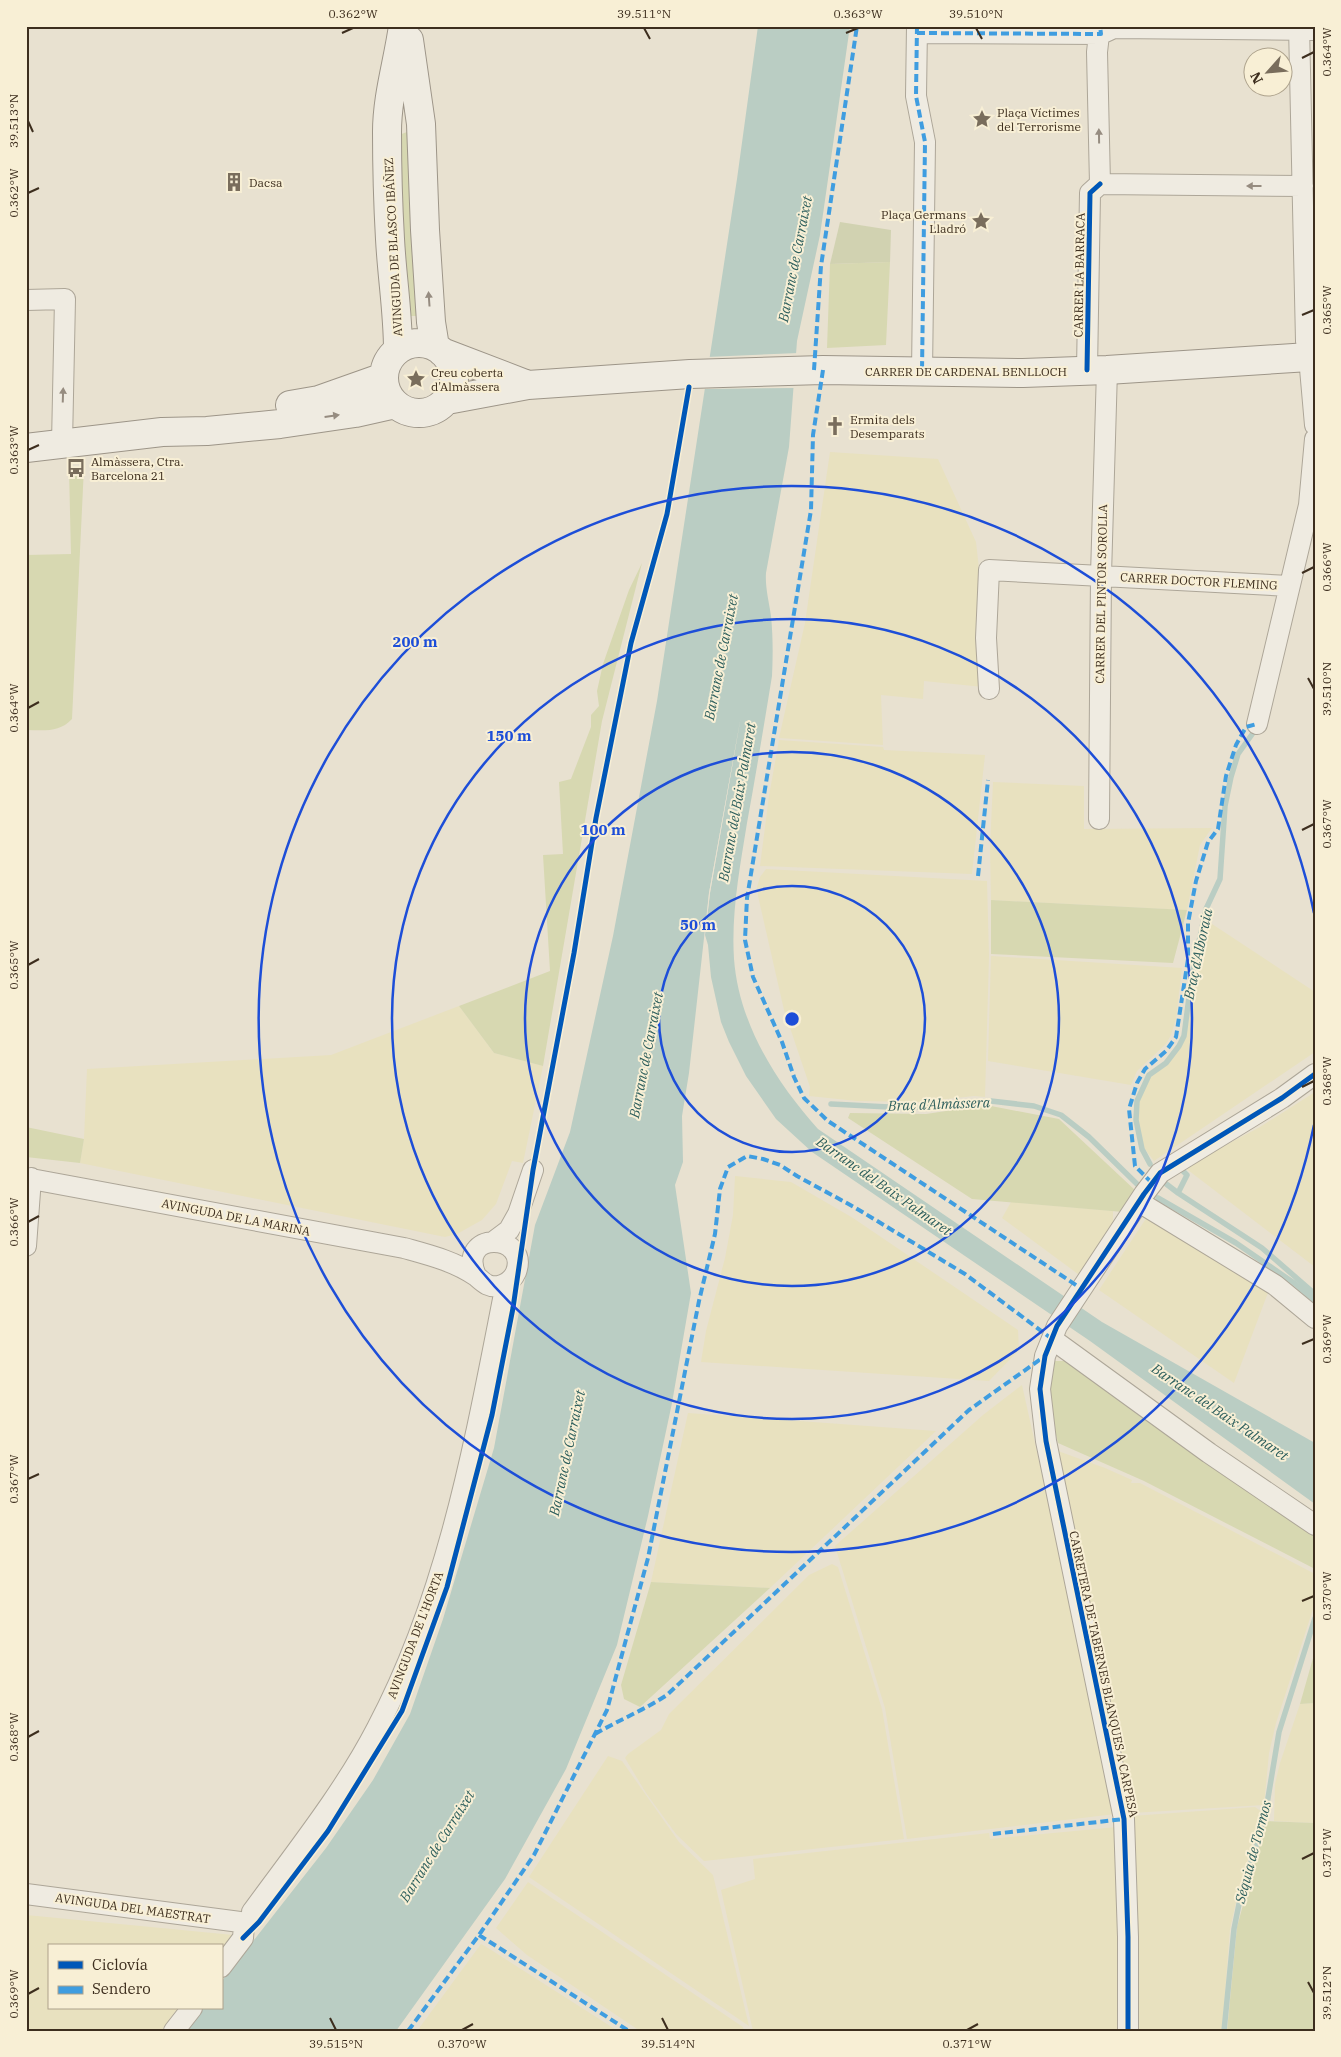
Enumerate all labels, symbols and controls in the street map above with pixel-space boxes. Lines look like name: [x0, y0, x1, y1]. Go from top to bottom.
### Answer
text: 0.362°W: [328, 6, 378, 21]
text: 39.511°N: [617, 6, 671, 21]
text: 0.363°W: [833, 6, 883, 21]
text: 39.510°N: [949, 6, 1003, 21]
text: 0.364°W: [1319, 27, 1334, 77]
north arrow: [1244, 48, 1294, 98]
text: N: [1246, 69, 1267, 87]
text: 39.513°N: [6, 94, 21, 148]
place label: Plaça Víctimes del Terrorisme: [997, 105, 1081, 134]
place icon: Plaça Víctimes del Terrorisme: [971, 108, 993, 130]
one-way arrow: [1095, 127, 1103, 143]
street label: AVINGUDA DE BLASCO IBÁÑEZ: [381, 157, 405, 337]
text: 0.362°W: [6, 168, 21, 218]
building icon: Dacsa: [223, 171, 245, 193]
place label: Dacsa: [249, 175, 283, 190]
one-way arrow: [1246, 182, 1262, 190]
water label: Barranc de Carraixet: [774, 193, 816, 324]
place label: Plaça Germans Lladró: [881, 207, 966, 236]
place icon: Plaça Germans Lladró: [970, 210, 992, 232]
street label: CARRER LA BARRACA: [1070, 212, 1088, 338]
text: 0.365°W: [1319, 285, 1334, 335]
one-way arrow: [425, 290, 433, 306]
street label: CARRER DE CARDENAL BENLLOCH: [865, 364, 1067, 379]
place label: Creu coberta d'Almàssera: [431, 365, 504, 394]
place icon: Creu coberta d'Almàssera: [405, 368, 427, 390]
one-way arrow: [59, 386, 67, 402]
one-way arrow: [325, 412, 341, 420]
place label: Ermita dels Desemparats: [850, 412, 925, 441]
church icon: Ermita dels Desemparats: [824, 415, 846, 437]
text: 0.363°W: [6, 425, 21, 475]
place label: Almàssera, Ctra. Barcelona 21: [91, 454, 184, 483]
bus stop icon: Almàssera, Ctra. Barcelona 21: [65, 457, 87, 479]
street label: CARRER DEL PINTOR SOROLLA: [1092, 503, 1110, 684]
text: 0.366°W: [1319, 542, 1334, 592]
street label: CARRER DOCTOR FLEMING: [1120, 569, 1278, 593]
water label: Barranc de Carraixet: [700, 591, 742, 722]
text: 200 m: [392, 632, 438, 651]
text: 39.510°N: [1319, 662, 1334, 716]
text: 0.364°W: [6, 683, 21, 733]
water label: Barranc del Baix Palmaret: [714, 720, 760, 884]
text: 150 m: [486, 726, 532, 745]
text: 0.367°W: [1319, 799, 1334, 849]
text: 100 m: [580, 820, 626, 839]
water label: Braç d'Alboraia: [1179, 907, 1216, 1002]
text: 50 m: [680, 915, 716, 934]
text: 0.365°W: [6, 940, 21, 990]
water label: Barranc de Carraixet: [625, 989, 667, 1120]
centre of rings: [783, 1010, 801, 1028]
text: 0.368°W: [1319, 1056, 1334, 1106]
water label: Braç d'Almàssera: [887, 1093, 991, 1115]
water label: Barranc del Baix Palmaret: [812, 1132, 956, 1240]
street label: AVINGUDA DE LA MARINA: [160, 1195, 312, 1239]
text: 0.366°W: [6, 1197, 21, 1247]
text: 0.369°W: [1319, 1314, 1334, 1364]
water label: Barranc del Baix Palmaret: [1147, 1359, 1293, 1465]
water label: Barranc de Carraixet: [545, 1388, 589, 1518]
text: 0.367°W: [6, 1454, 21, 1504]
street label: CARRETERA DE TABERNES BLANQUES A CARPESA: [1066, 1529, 1142, 1819]
street label: AVINGUDA DE L'HORTA: [384, 1569, 446, 1701]
text: 0.370°W: [1319, 1571, 1334, 1621]
text: 0.368°W: [6, 1712, 21, 1762]
water label: Barranc de Carraixet: [395, 1786, 479, 1906]
water label: Séquia de Tormos: [1230, 1798, 1276, 1906]
text: 0.371°W: [1319, 1828, 1334, 1878]
street label: AVINGUDA DEL MAESTRAT: [54, 1890, 212, 1926]
legend: [48, 1944, 222, 2010]
text: Ciclovía: [92, 1955, 148, 1974]
text: 39.512°N: [1319, 1966, 1334, 2020]
text: 0.369°W: [6, 1969, 21, 2019]
text: Sendero: [92, 1979, 151, 1998]
text: 39.515°N: [309, 2036, 363, 2051]
text: 0.370°W: [437, 2036, 487, 2051]
text: 39.514°N: [641, 2036, 695, 2051]
text: 0.371°W: [942, 2036, 992, 2051]

